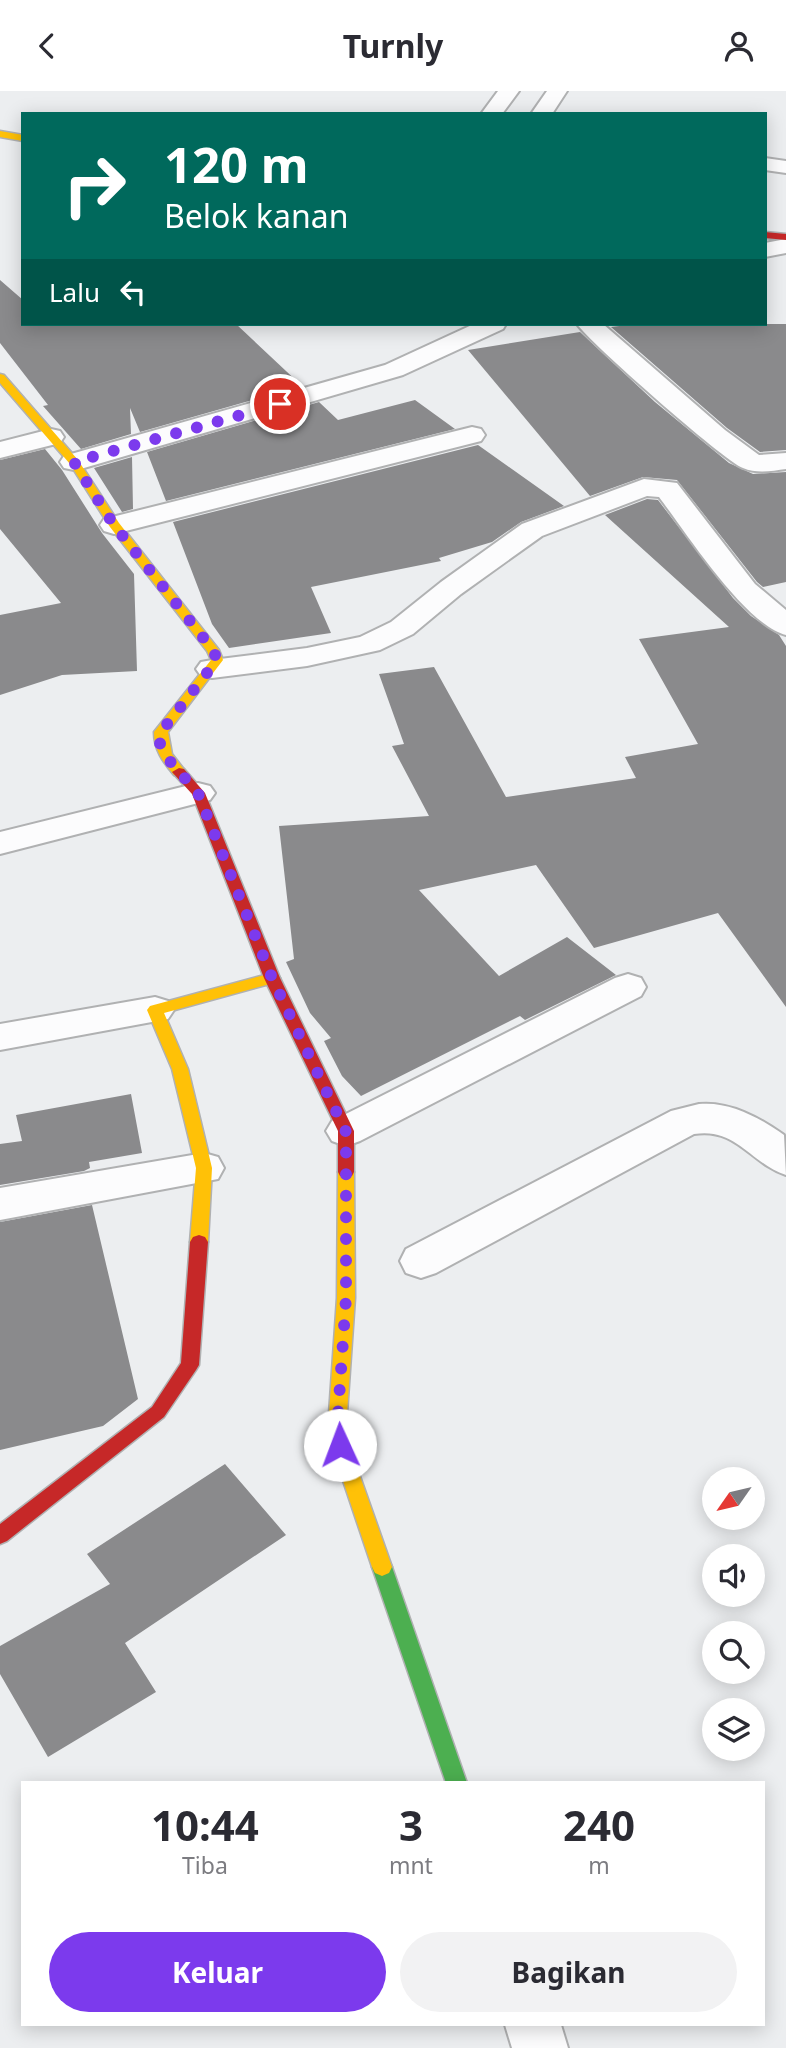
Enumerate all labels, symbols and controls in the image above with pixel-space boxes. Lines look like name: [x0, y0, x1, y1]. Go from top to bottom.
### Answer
text: Turnly: [343, 24, 443, 67]
icon: back: [28, 27, 66, 65]
icon: person: [720, 27, 758, 65]
text: 120 m: [164, 131, 309, 197]
icon: right: [49, 140, 140, 231]
text: Belok kanan: [164, 194, 348, 237]
icon: left: [114, 273, 152, 311]
text: Lalu: [49, 274, 100, 310]
pin: [250, 374, 310, 434]
icon: arrive: [261, 385, 299, 423]
position arrow: [303, 1408, 377, 1482]
north arrow: [702, 1467, 765, 1529]
map controls: [702, 1467, 765, 1761]
button: sound: [702, 1544, 765, 1607]
button: search: [702, 1621, 765, 1684]
button: layers: [702, 1698, 765, 1761]
text: 10:44: [151, 1796, 259, 1853]
text: 3: [399, 1796, 423, 1853]
text: 240: [563, 1796, 635, 1853]
text: Tiba: [182, 1849, 228, 1881]
text: mnt: [389, 1849, 433, 1881]
text: m: [588, 1849, 610, 1881]
button: Keluar: [49, 1932, 386, 2012]
button: Bagikan: [400, 1932, 737, 2012]

